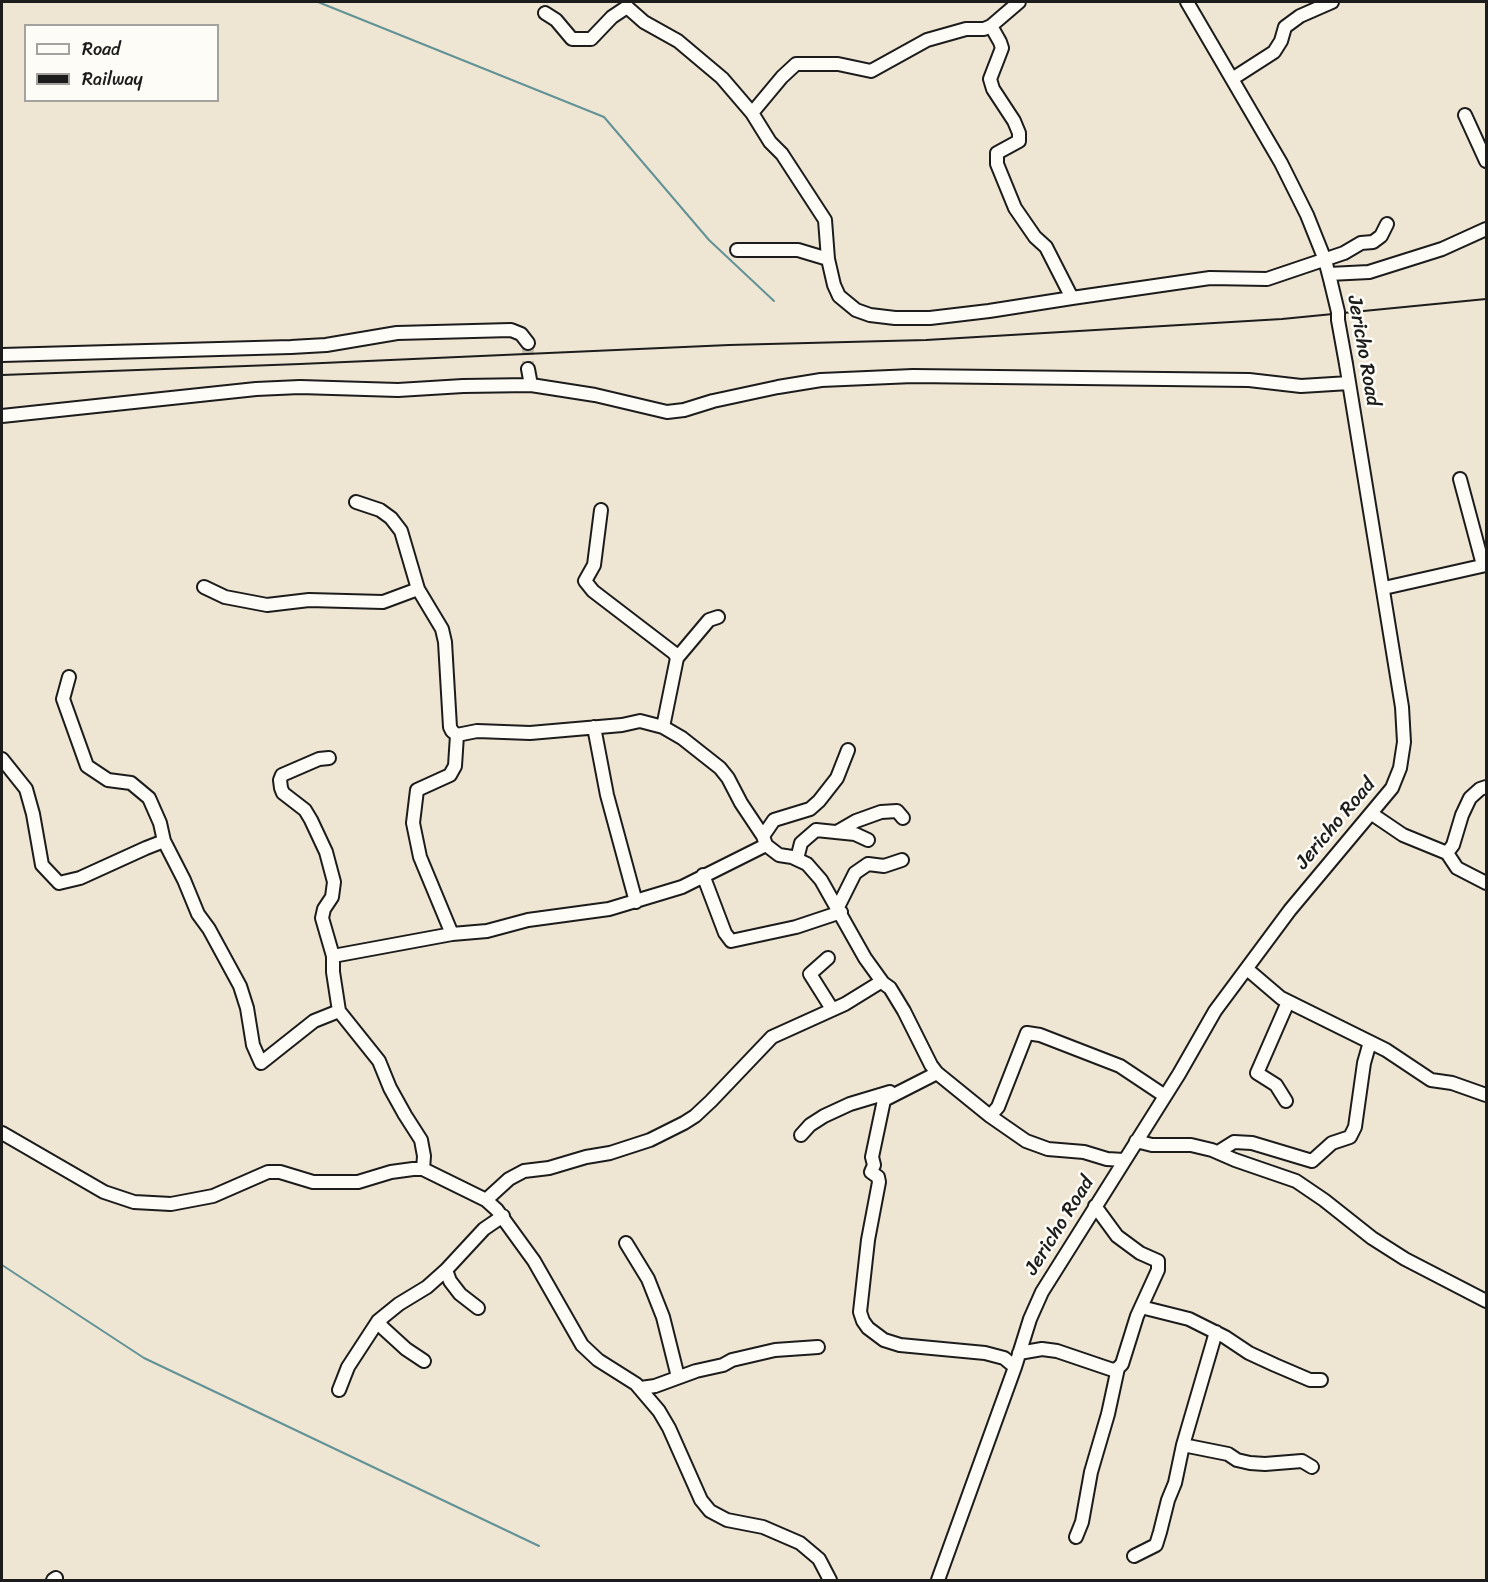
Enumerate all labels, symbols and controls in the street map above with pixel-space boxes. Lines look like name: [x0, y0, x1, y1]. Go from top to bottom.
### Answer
legend: [24, 24, 219, 102]
text: Road: [82, 33, 121, 65]
text: Railway: [82, 63, 143, 95]
street label: Jericho Road: [1341, 294, 1385, 408]
street label: Jericho Road: [1291, 773, 1381, 875]
street label: Jericho Road: [1020, 1172, 1100, 1280]

